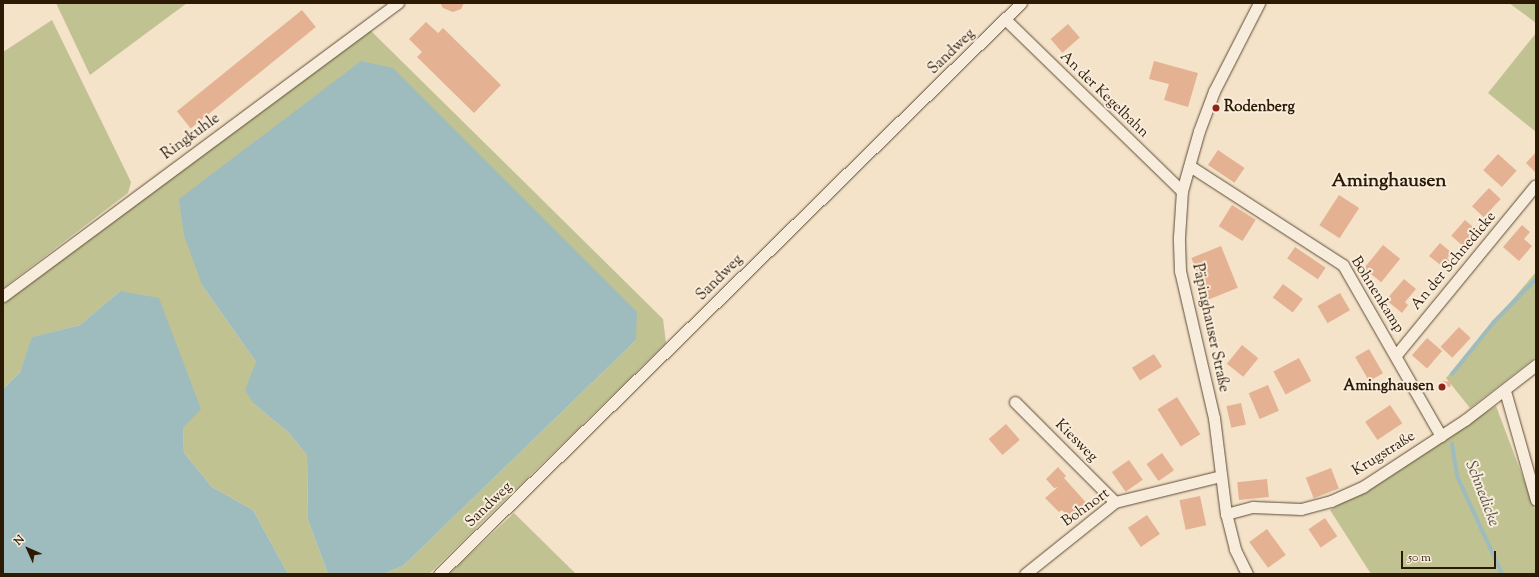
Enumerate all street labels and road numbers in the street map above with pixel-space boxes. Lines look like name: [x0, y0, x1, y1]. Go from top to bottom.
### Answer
street label: Sandweg: [925, 25, 979, 79]
street label: An der Kegelbahn: [1056, 48, 1152, 142]
street label: Ringkuhle: [158, 110, 224, 164]
street label: An der Schnedicke: [1408, 208, 1500, 314]
street label: Sandweg: [693, 251, 747, 305]
street label: Bohnenkamp: [1346, 253, 1408, 337]
street label: Päpinghauser Straße: [1188, 262, 1232, 394]
street label: Kiesweg: [1051, 416, 1101, 466]
street label: Krugstraße: [1349, 428, 1419, 480]
street label: Sandweg: [462, 478, 516, 532]
street label: Bohnort: [1059, 485, 1113, 531]

